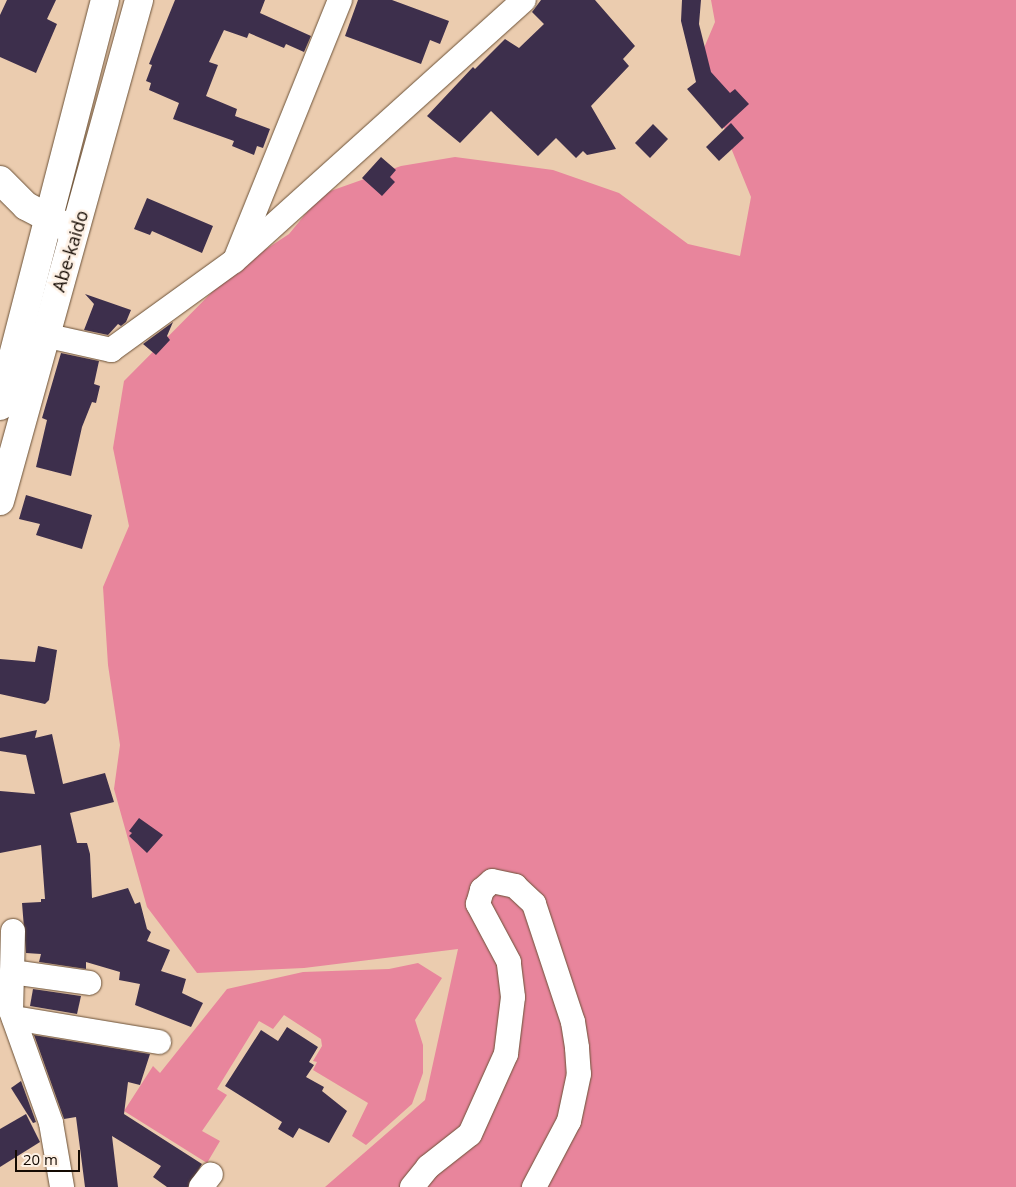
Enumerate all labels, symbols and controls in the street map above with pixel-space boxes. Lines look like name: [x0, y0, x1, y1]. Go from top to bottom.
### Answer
street label: Abe-kaido: [47, 208, 93, 294]
scale bar: [18, 1140, 82, 1172]
text: 20 m: [23, 1149, 58, 1169]

